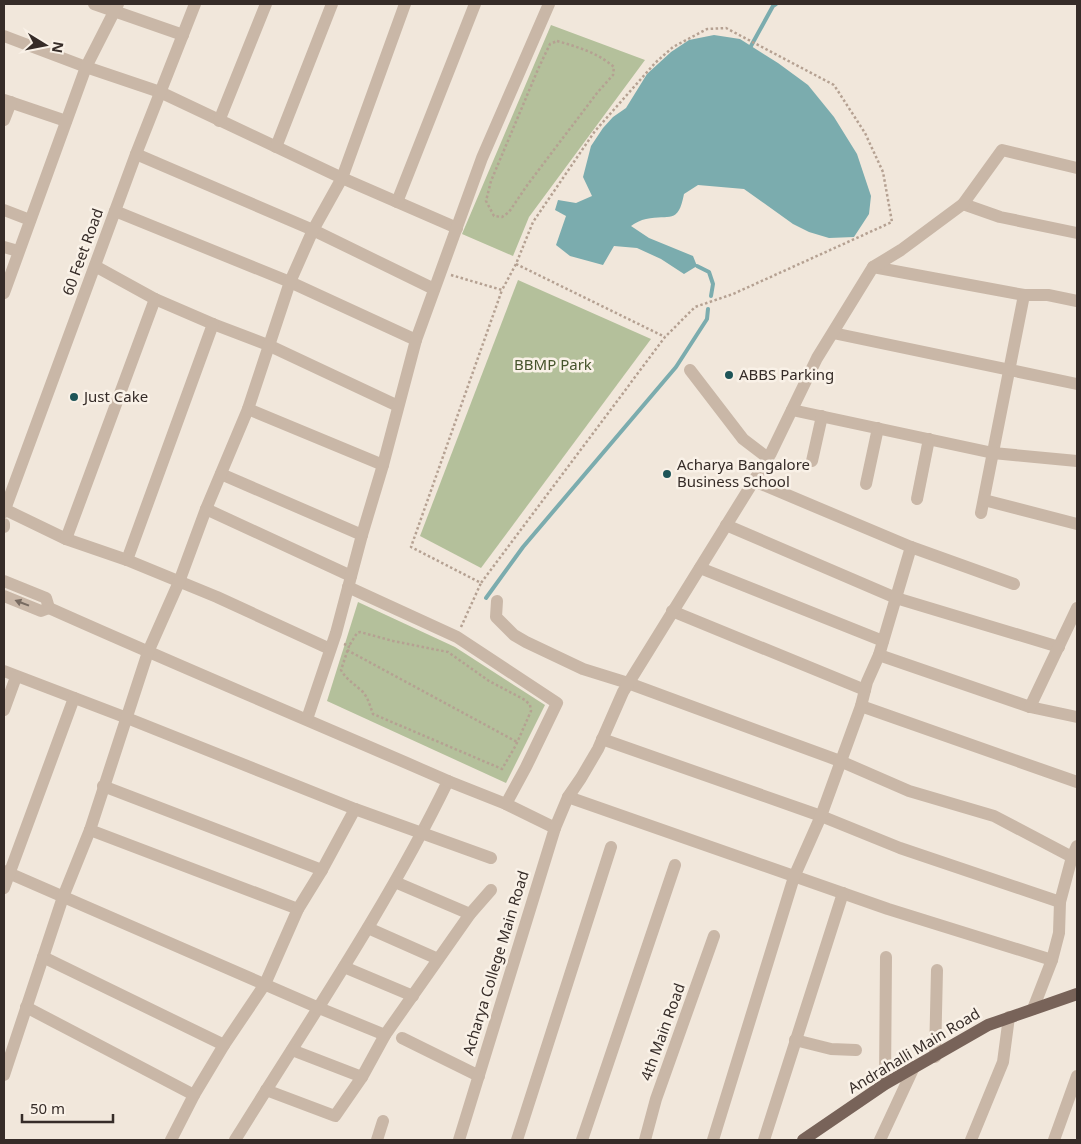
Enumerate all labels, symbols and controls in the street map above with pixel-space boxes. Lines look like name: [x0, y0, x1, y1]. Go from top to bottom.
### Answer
north arrow: [20, 20, 70, 70]
text: N: [48, 40, 69, 55]
street label: 60 Feet Road: [57, 205, 107, 298]
park label: BBMP Park: [514, 354, 592, 374]
place label: ABBS Parking: [739, 364, 834, 384]
marker: ABBS Parking: [723, 369, 735, 381]
place label: Just Cake: [82, 386, 148, 406]
marker: Just Cake: [68, 391, 80, 403]
place label: Acharya Bangalore Business School: [677, 454, 810, 491]
marker: Acharya Bangalore Business School: [661, 468, 673, 480]
one-way arrow: [15, 599, 30, 607]
street label: Acharya College Main Road: [457, 868, 533, 1057]
street label: 4th Main Road: [635, 980, 689, 1083]
street label: Andrahalli Main Road: [844, 1003, 983, 1098]
scale bar: [22, 1092, 114, 1124]
text: 50 m: [30, 1098, 65, 1118]

